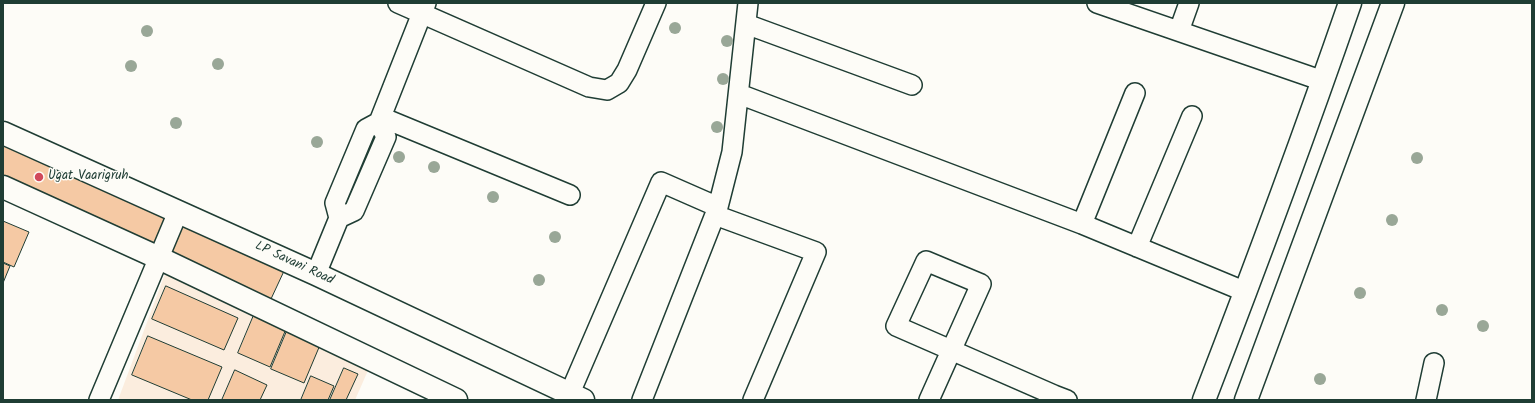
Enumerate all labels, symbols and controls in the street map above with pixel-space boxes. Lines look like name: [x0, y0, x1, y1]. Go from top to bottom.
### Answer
place label: Ugat Vaarigruh: [48, 169, 128, 185]
marker: Ugat Vaarigruh: [33, 171, 45, 183]
street label: LP Savani Road: [252, 239, 336, 289]

